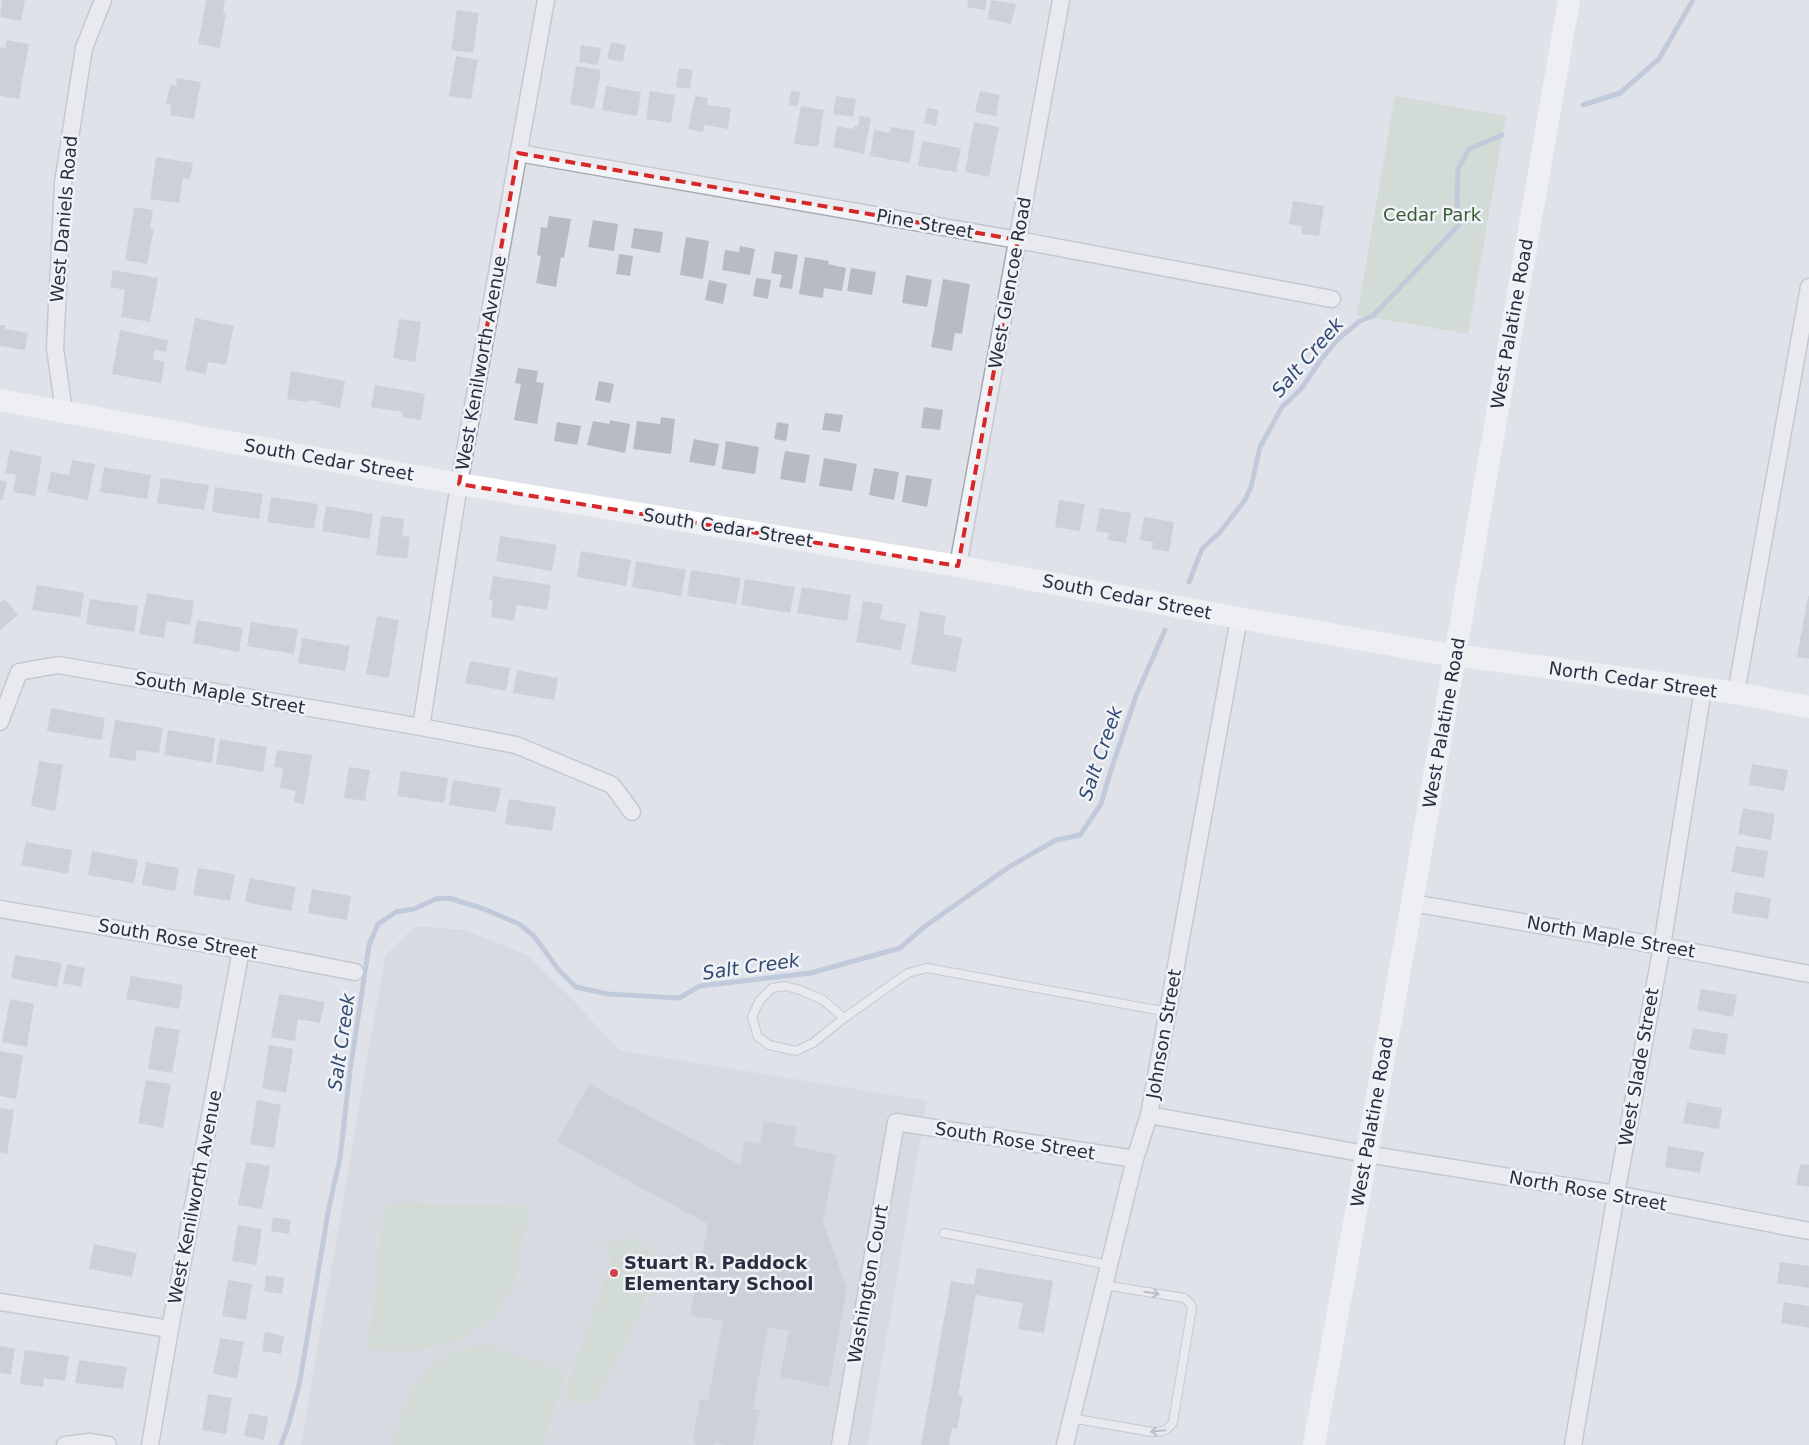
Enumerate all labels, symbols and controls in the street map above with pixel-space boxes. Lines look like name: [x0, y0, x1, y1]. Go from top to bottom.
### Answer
street label: West Daniels Road: [46, 135, 81, 303]
street label: West Glencoe Road: [984, 195, 1035, 371]
park label: Cedar Park: [1383, 204, 1482, 225]
street label: Pine Street: [875, 205, 975, 242]
street label: West Palatine Road: [1486, 237, 1537, 411]
street label: West Kenilworth Avenue: [451, 254, 510, 472]
water label: Salt Creek: [1267, 312, 1348, 401]
street label: South Cedar Street: [243, 434, 416, 485]
street label: South Cedar Street: [642, 504, 815, 551]
street label: South Cedar Street: [1041, 570, 1213, 623]
street label: West Palatine Road: [1418, 636, 1469, 810]
street label: North Cedar Street: [1547, 657, 1719, 702]
street label: South Maple Street: [133, 667, 307, 718]
water label: Salt Creek: [1074, 702, 1127, 803]
street label: North Maple Street: [1525, 911, 1697, 962]
street label: South Rose Street: [97, 914, 259, 963]
water label: Salt Creek: [701, 948, 802, 984]
street label: Johnson Street: [1142, 967, 1185, 1101]
street label: West Slade Street: [1614, 986, 1663, 1148]
water label: Salt Creek: [323, 991, 359, 1092]
street label: West Palatine Road: [1346, 1035, 1397, 1209]
street label: West Kenilworth Avenue: [163, 1088, 226, 1306]
street label: South Rose Street: [934, 1117, 1097, 1164]
street label: North Rose Street: [1508, 1166, 1669, 1215]
street label: Washington Court: [843, 1203, 892, 1365]
place label: Stuart R. Paddock Elementary School: [624, 1252, 813, 1294]
marker: Stuart R. Paddock Elementary School: [608, 1267, 620, 1279]
one-way arrow: [1144, 1288, 1160, 1298]
one-way arrow: [1151, 1426, 1167, 1436]

